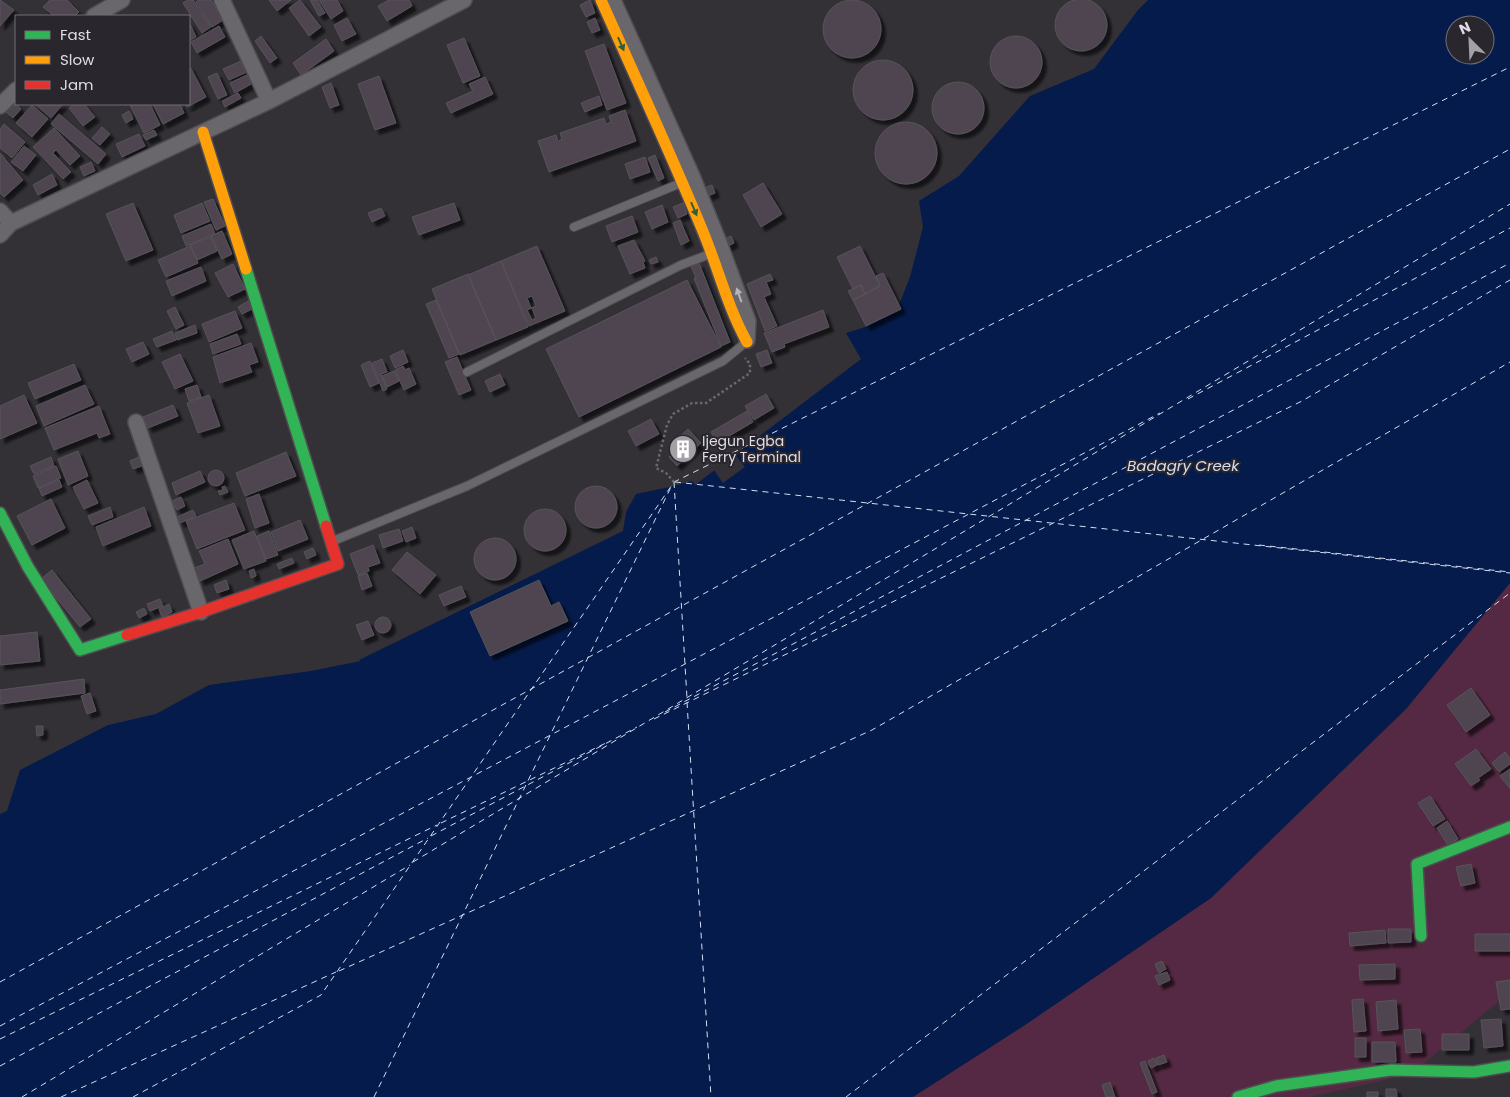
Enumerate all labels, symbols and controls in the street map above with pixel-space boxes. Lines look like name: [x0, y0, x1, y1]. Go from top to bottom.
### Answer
legend: [15, 15, 190, 105]
north arrow: [1445, 15, 1495, 65]
text: N: [1456, 17, 1474, 39]
text: Fast: [60, 24, 91, 45]
one-way arrow: [617, 37, 625, 51]
text: Slow: [60, 49, 95, 70]
text: Jam: [60, 74, 94, 95]
one-way arrow: [690, 202, 698, 216]
one-way arrow: [735, 287, 742, 302]
place label: Ijegun Egba Ferry Terminal: [702, 431, 801, 467]
building icon: Ijegun Egba Ferry Terminal: [668, 434, 698, 464]
water label: Badagry Creek: [1127, 455, 1240, 476]

